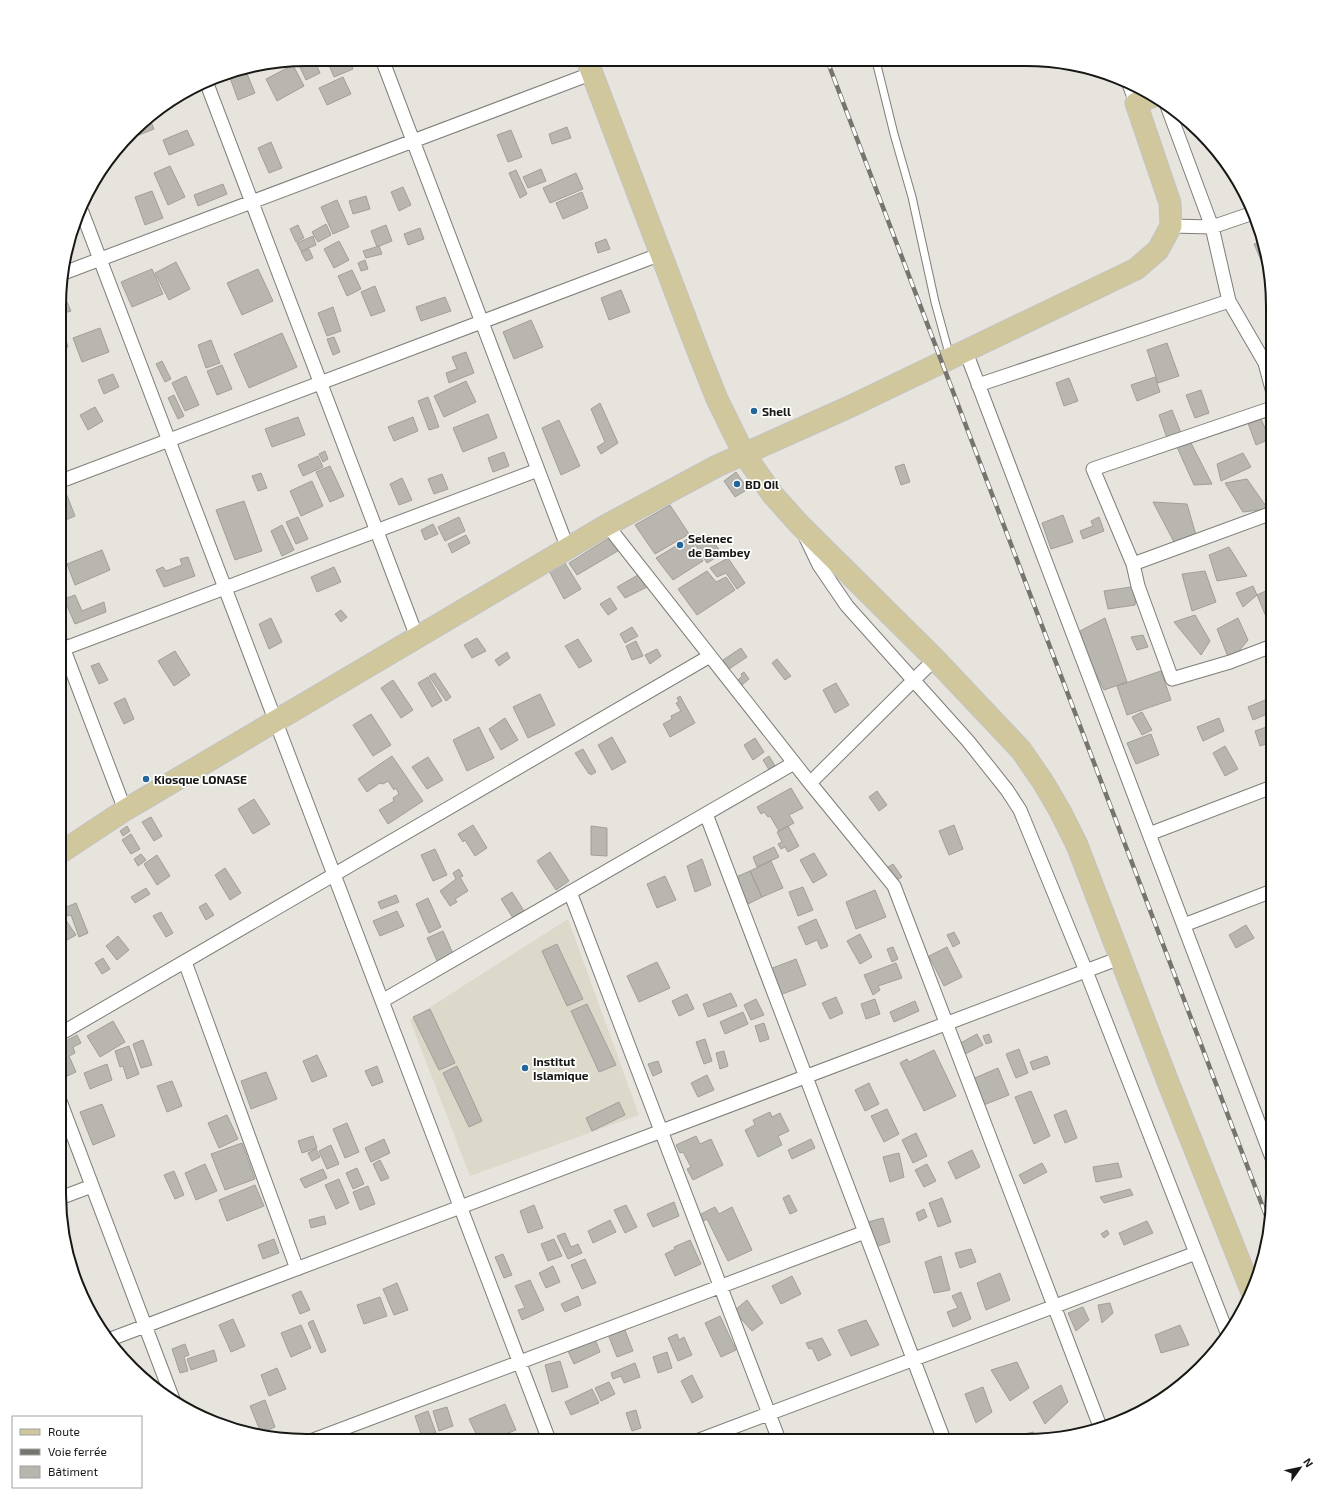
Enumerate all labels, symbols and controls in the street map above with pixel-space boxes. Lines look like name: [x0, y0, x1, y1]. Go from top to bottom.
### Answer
place label: Shell: [762, 404, 791, 418]
marker: Shell: [749, 406, 759, 416]
place label: BD Oil: [745, 477, 779, 491]
marker: BD Oil: [732, 479, 742, 489]
place label: Selenec de Bambey: [688, 531, 750, 560]
marker: Selenec de Bambey: [675, 540, 685, 550]
place label: Kiosque LONASE: [154, 772, 247, 786]
marker: Kiosque LONASE: [141, 774, 151, 784]
place label: Institut Islamique: [533, 1054, 589, 1082]
marker: Institut Islamique: [520, 1063, 530, 1073]
legend: [12, 1416, 142, 1488]
text: Route: [48, 1424, 80, 1438]
text: Voie ferrée: [48, 1444, 107, 1458]
north arrow: [1280, 1448, 1320, 1488]
text: N: [1301, 1455, 1316, 1469]
text: Bâtiment: [48, 1464, 99, 1478]

